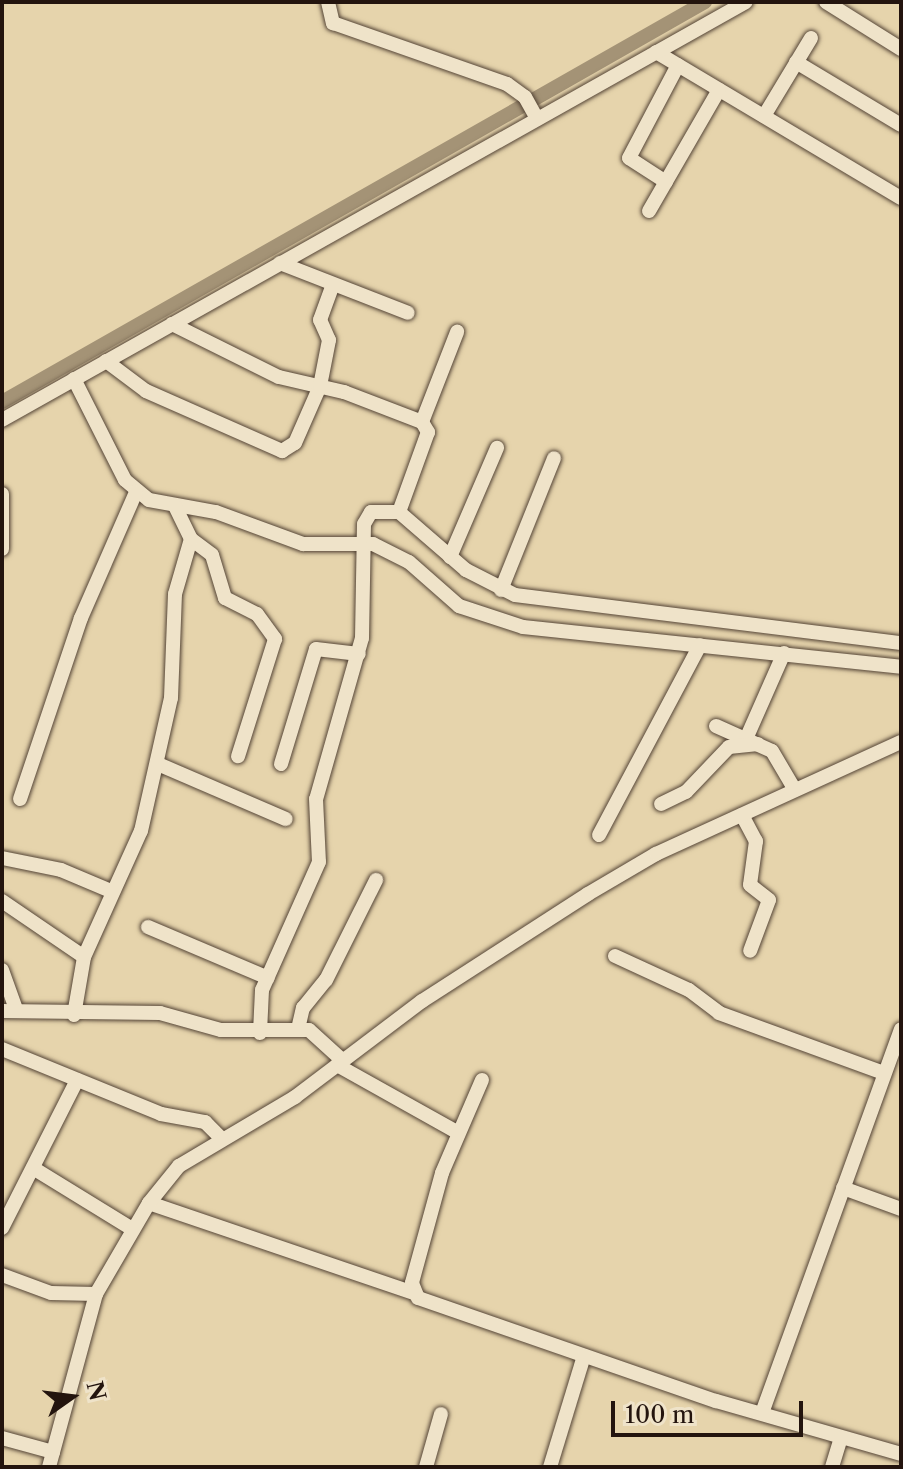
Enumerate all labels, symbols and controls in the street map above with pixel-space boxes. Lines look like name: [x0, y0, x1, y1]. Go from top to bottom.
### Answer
north arrow: [32, 1357, 112, 1437]
text: N: [80, 1379, 111, 1404]
scale bar: [615, 1385, 807, 1435]
text: 100 m: [625, 1400, 694, 1429]

